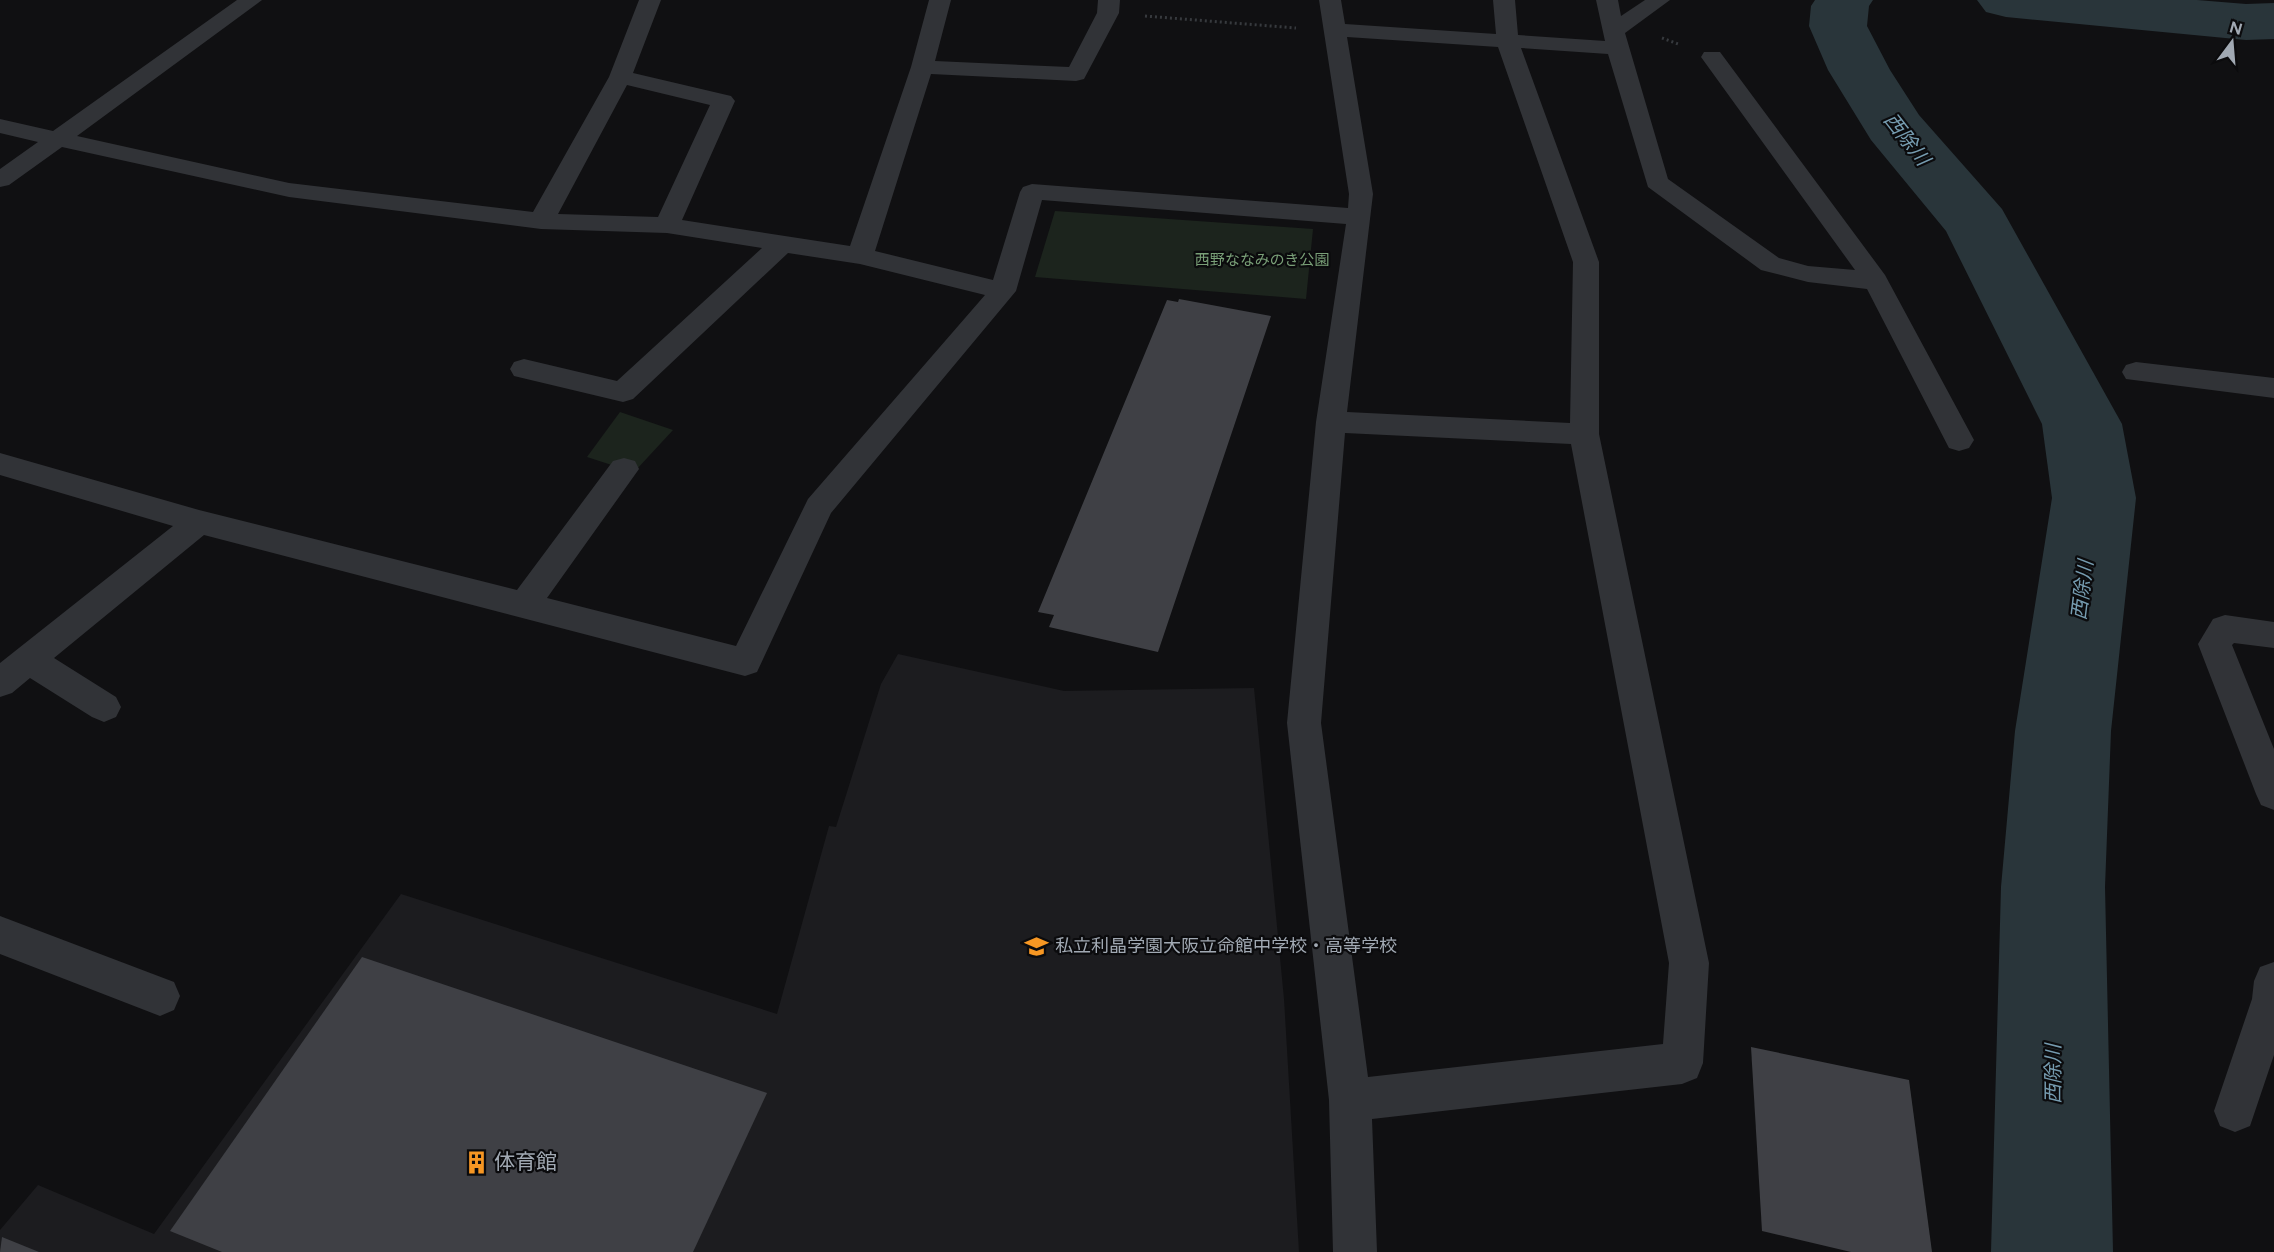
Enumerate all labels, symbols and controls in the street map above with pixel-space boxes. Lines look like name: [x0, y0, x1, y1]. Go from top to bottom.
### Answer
north arrow: [2202, 12, 2262, 72]
text: N: [2227, 17, 2245, 39]
water label: 西除川: [1879, 108, 1936, 172]
park label: 西野ななみのき公園: [1195, 251, 1329, 269]
water label: 西除川: [2066, 557, 2098, 621]
school or university icon: 私立利晶学園大阪立命館中学校・高等学校: [1024, 933, 1050, 959]
place label: 私立利晶学園大阪立命館中学校・高等学校: [1055, 935, 1397, 957]
water label: 西除川: [2041, 1042, 2065, 1104]
building icon: 体育館: [463, 1149, 489, 1175]
place label: 体育館: [494, 1149, 557, 1174]

